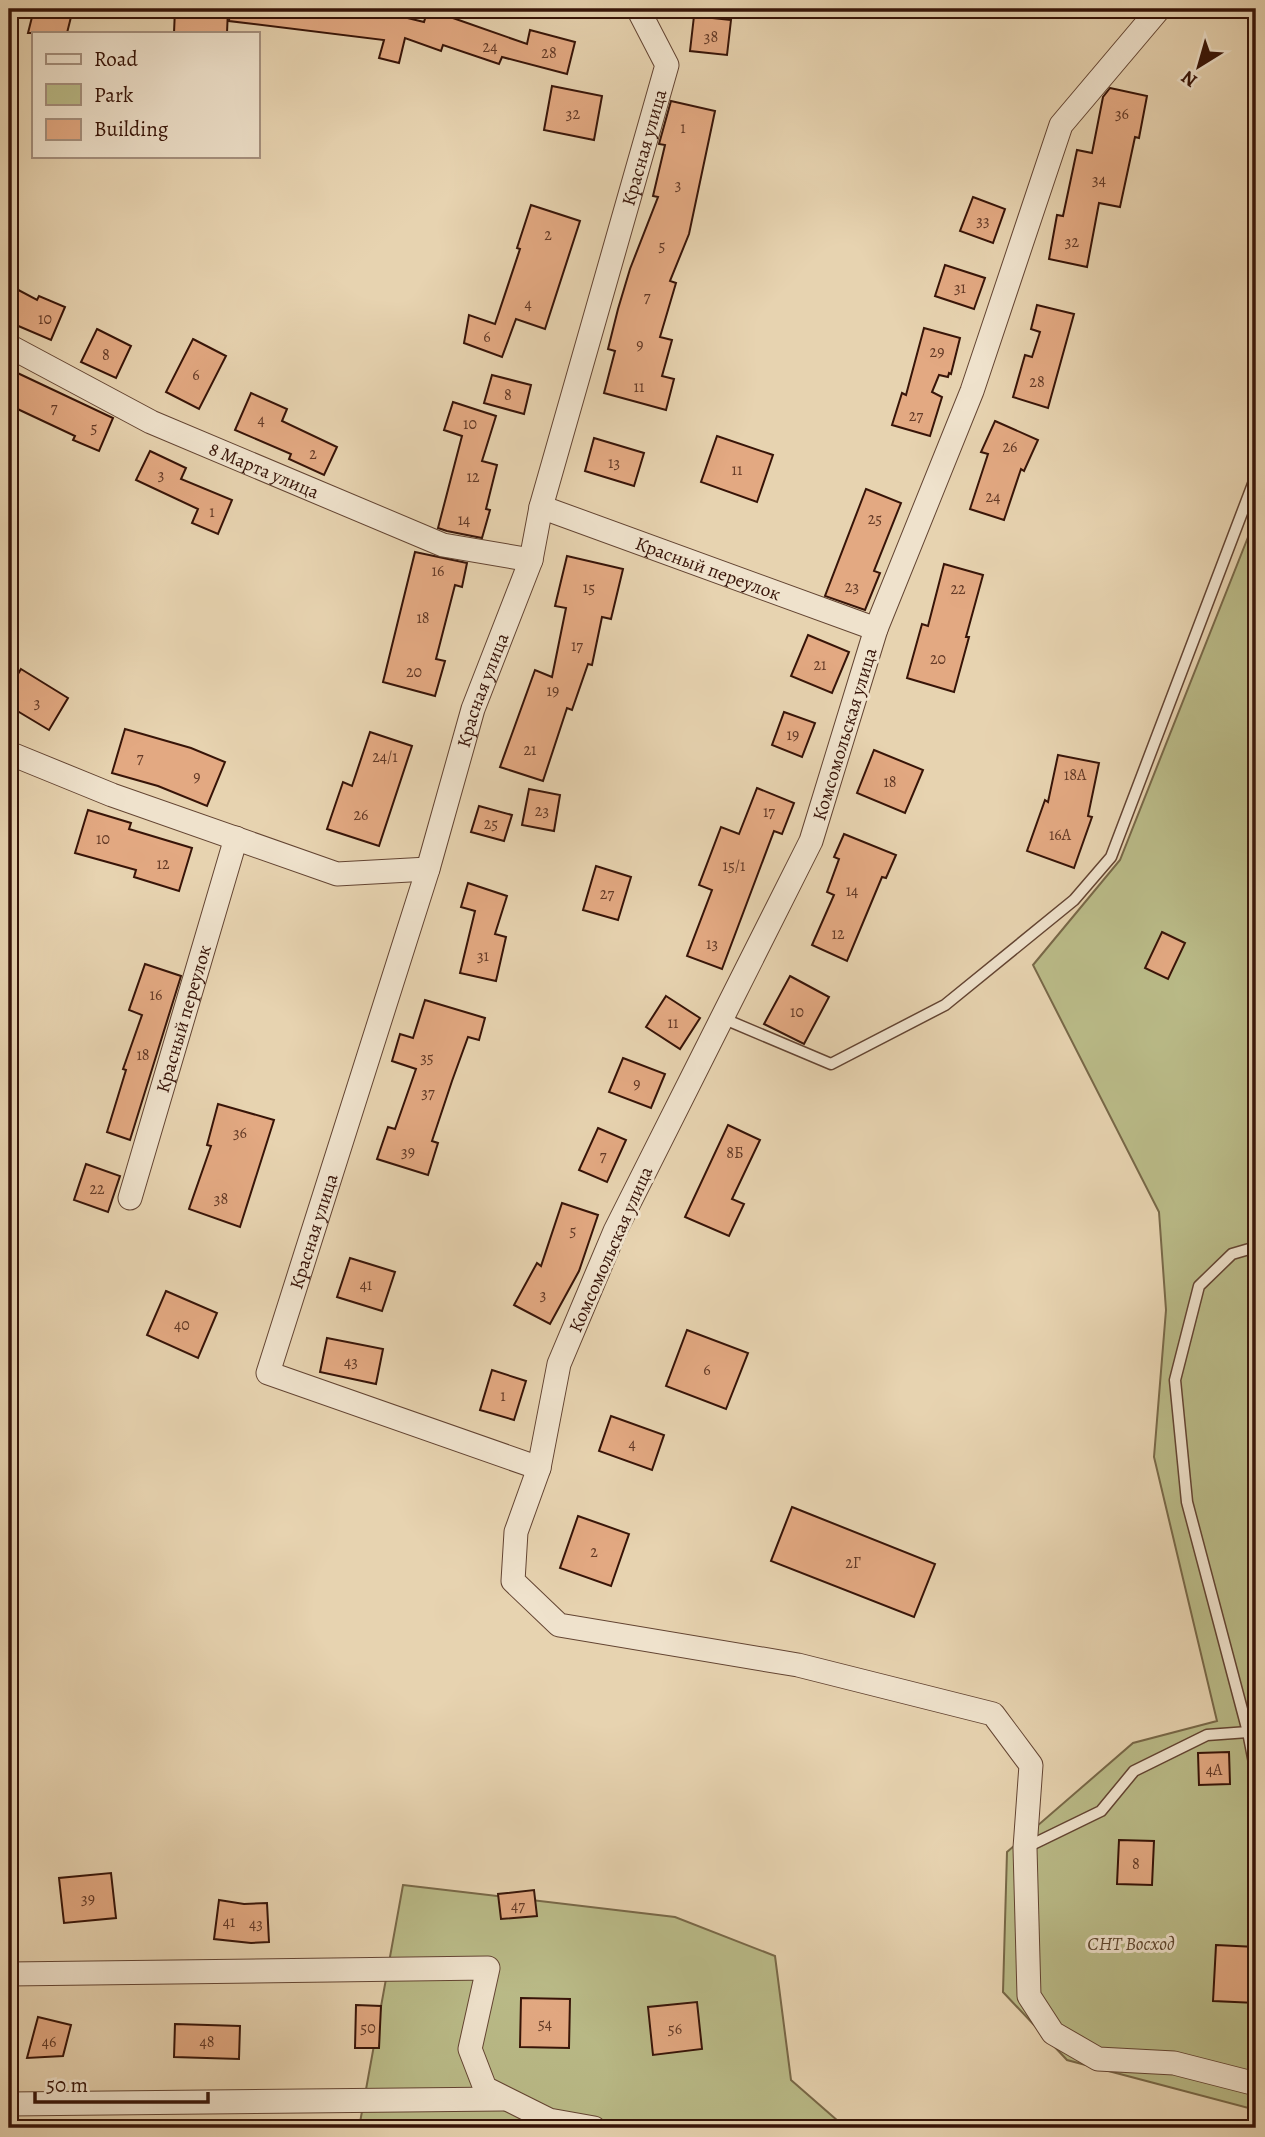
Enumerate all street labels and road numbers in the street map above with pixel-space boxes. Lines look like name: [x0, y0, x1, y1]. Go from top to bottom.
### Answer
street label: Красная улица: [616, 86, 674, 209]
street label: 8 Марта улица: [205, 436, 323, 505]
street label: Красный переулок: [632, 530, 784, 607]
street label: Красная улица: [451, 629, 515, 751]
street label: Комсомольская улица: [806, 644, 884, 824]
street label: Красный переулок: [150, 942, 218, 1096]
street label: Комсомольская улица: [563, 1162, 659, 1337]
street label: Красная улица: [283, 1170, 345, 1293]

